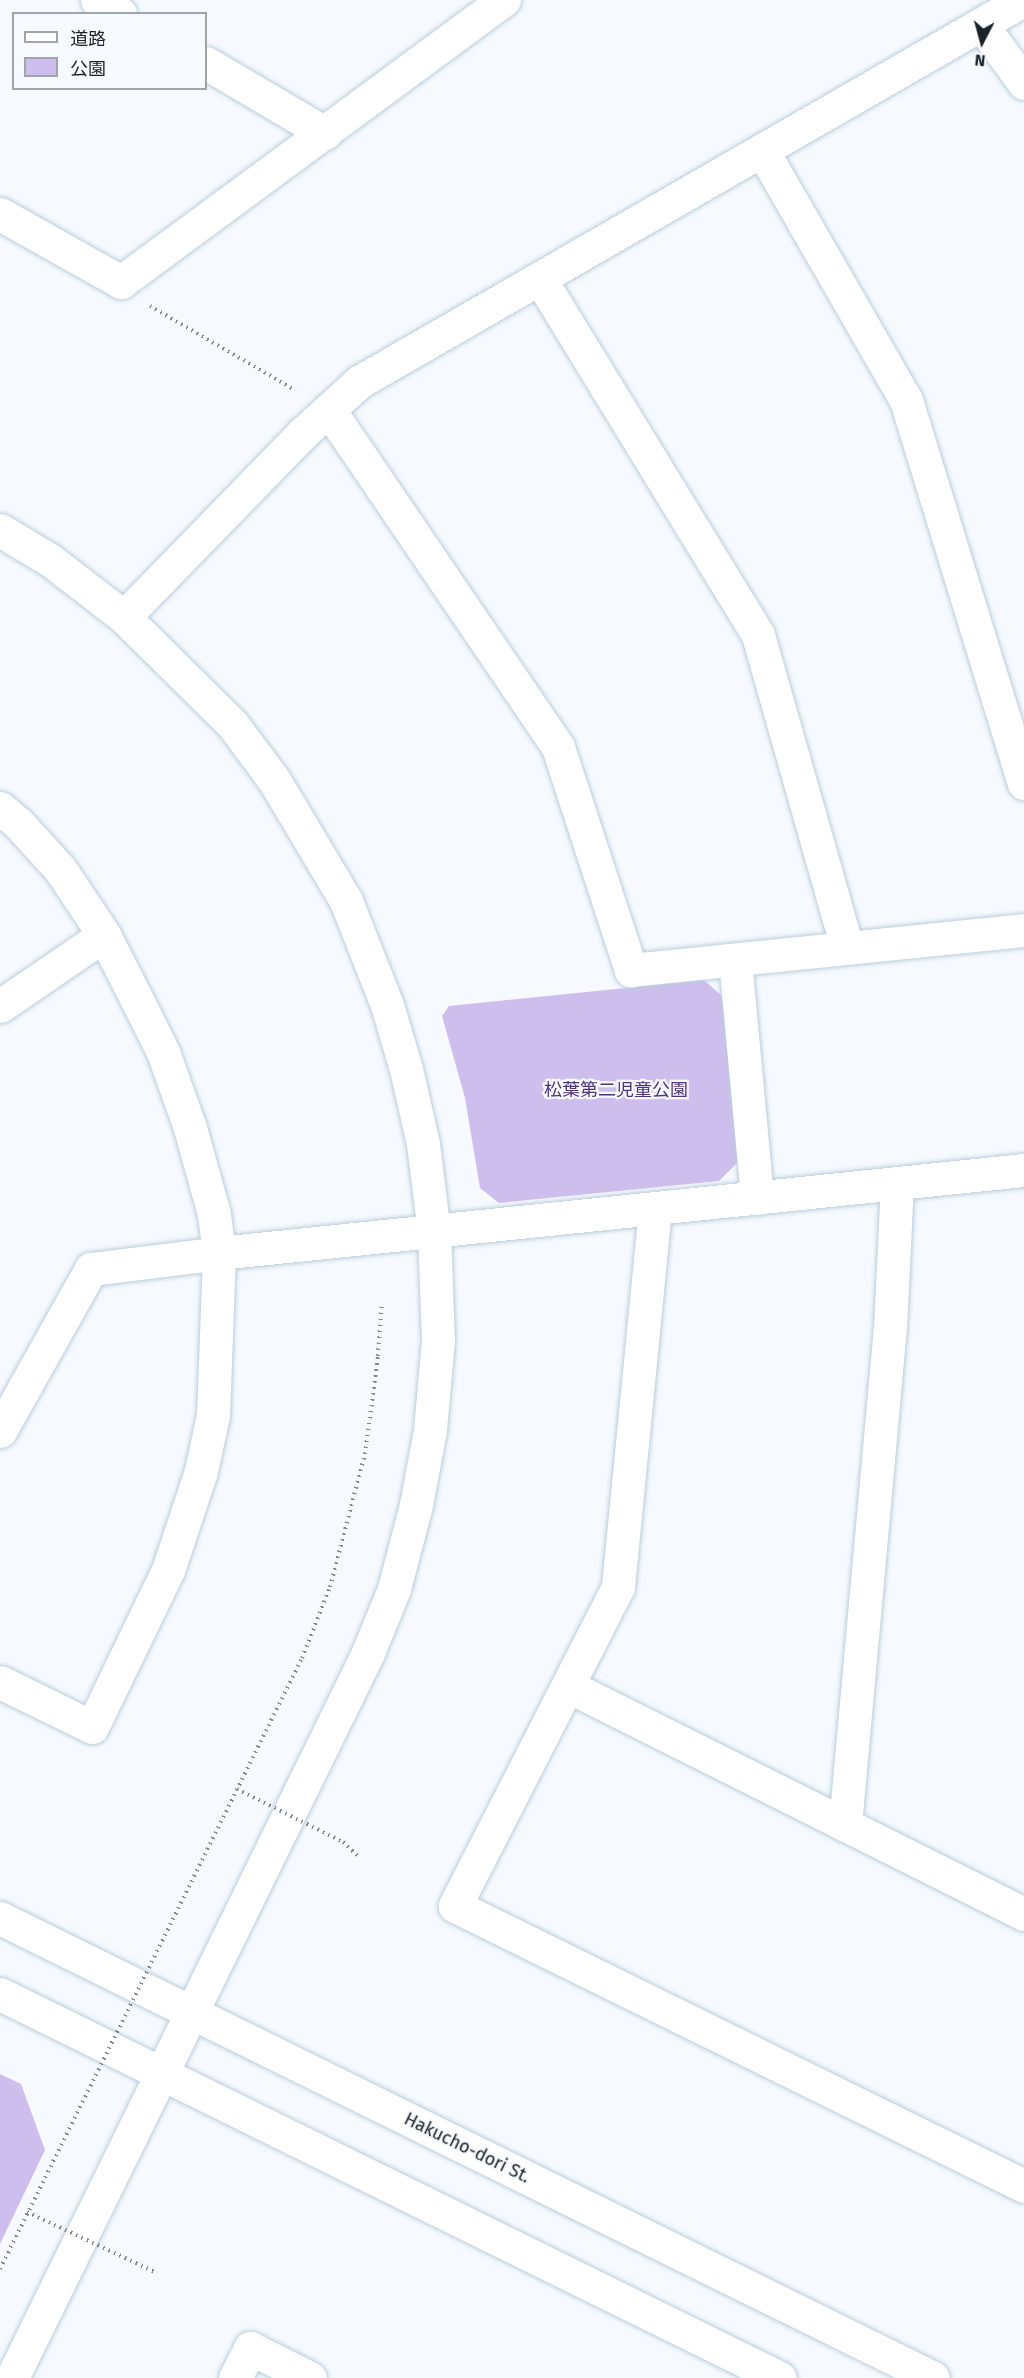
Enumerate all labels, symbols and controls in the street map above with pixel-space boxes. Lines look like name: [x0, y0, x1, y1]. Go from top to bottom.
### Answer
legend: [12, 12, 207, 90]
north arrow: [952, 12, 1012, 72]
text: 道路: [70, 28, 106, 50]
text: N: [974, 50, 986, 70]
text: 公園: [70, 58, 106, 80]
park label: 松葉第二児童公園: [544, 1079, 688, 1101]
street label: Hakucho-dori St.: [401, 2108, 533, 2188]

